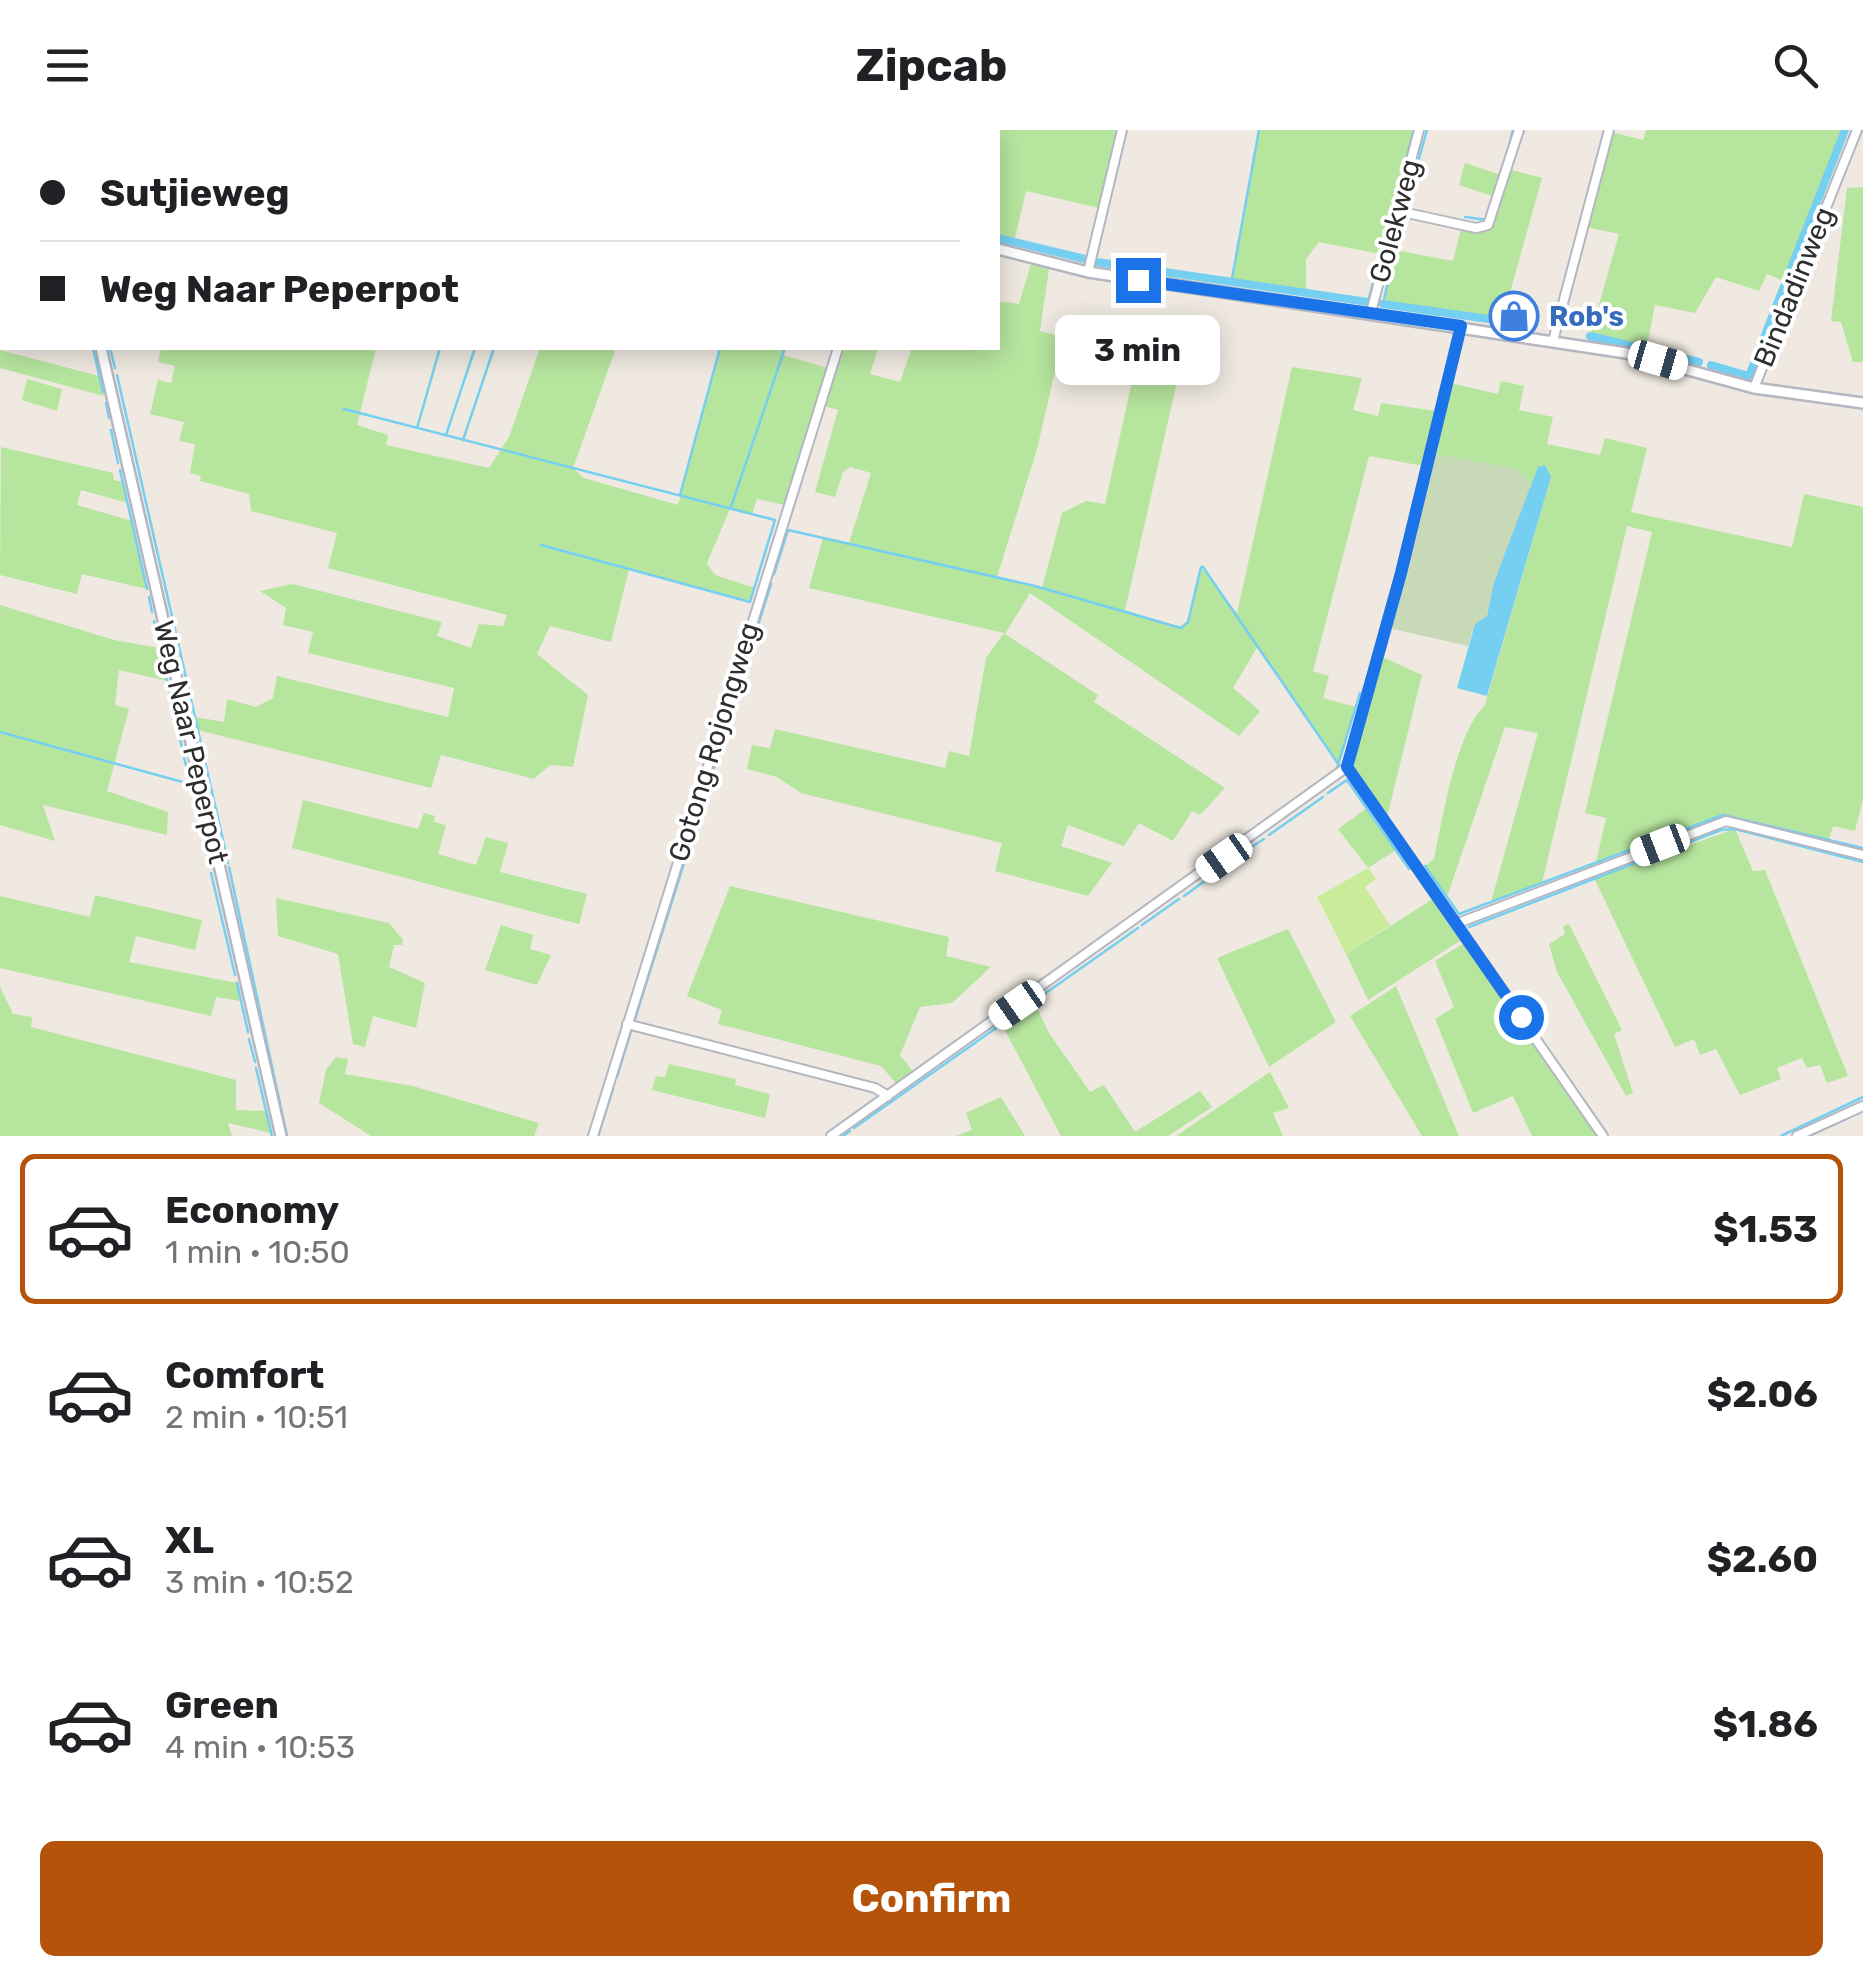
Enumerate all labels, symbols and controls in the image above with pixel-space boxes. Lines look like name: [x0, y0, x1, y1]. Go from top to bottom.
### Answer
icon: menu: [40, 38, 95, 93]
icon: search: [1768, 38, 1823, 93]
text: Zipcab: [855, 39, 1008, 92]
street label: Golekweg: [1363, 156, 1427, 286]
text: Sutjieweg: [100, 170, 290, 216]
street label: Bindadinweg: [1747, 202, 1841, 372]
route end: [1116, 258, 1161, 303]
text: Weg Naar Peperpot: [100, 266, 459, 312]
shop icon: Rob's: [1488, 290, 1540, 342]
place label: Rob's: [1549, 300, 1624, 333]
callout: 3 min: [1056, 315, 1220, 385]
text: 3 min: [1094, 331, 1181, 369]
car: [1625, 337, 1691, 383]
street label: Weg Naar Peperpot: [147, 617, 235, 867]
street label: Gotong Rojongweg: [662, 619, 766, 865]
car: [1627, 820, 1693, 870]
car: [1191, 829, 1257, 887]
car: [984, 976, 1050, 1034]
route start: [1499, 995, 1544, 1040]
icon: car: [45, 1184, 135, 1274]
text: Economy: [165, 1187, 339, 1233]
text: $1.53: [1713, 1206, 1818, 1252]
text: 1 min · 10:50: [165, 1233, 350, 1271]
icon: car: [45, 1349, 135, 1439]
text: Comfort: [165, 1352, 324, 1398]
text: $2.06: [1707, 1371, 1818, 1417]
text: 2 min · 10:51: [165, 1398, 348, 1436]
icon: car: [45, 1514, 135, 1604]
text: XL: [165, 1517, 214, 1563]
text: $2.60: [1707, 1536, 1818, 1582]
text: 3 min · 10:52: [165, 1563, 354, 1601]
icon: car: [45, 1679, 135, 1769]
text: Green: [165, 1682, 279, 1728]
text: $1.86: [1713, 1701, 1818, 1747]
text: 4 min · 10:53: [165, 1728, 355, 1766]
button: Confirm: [40, 1841, 1823, 1956]

